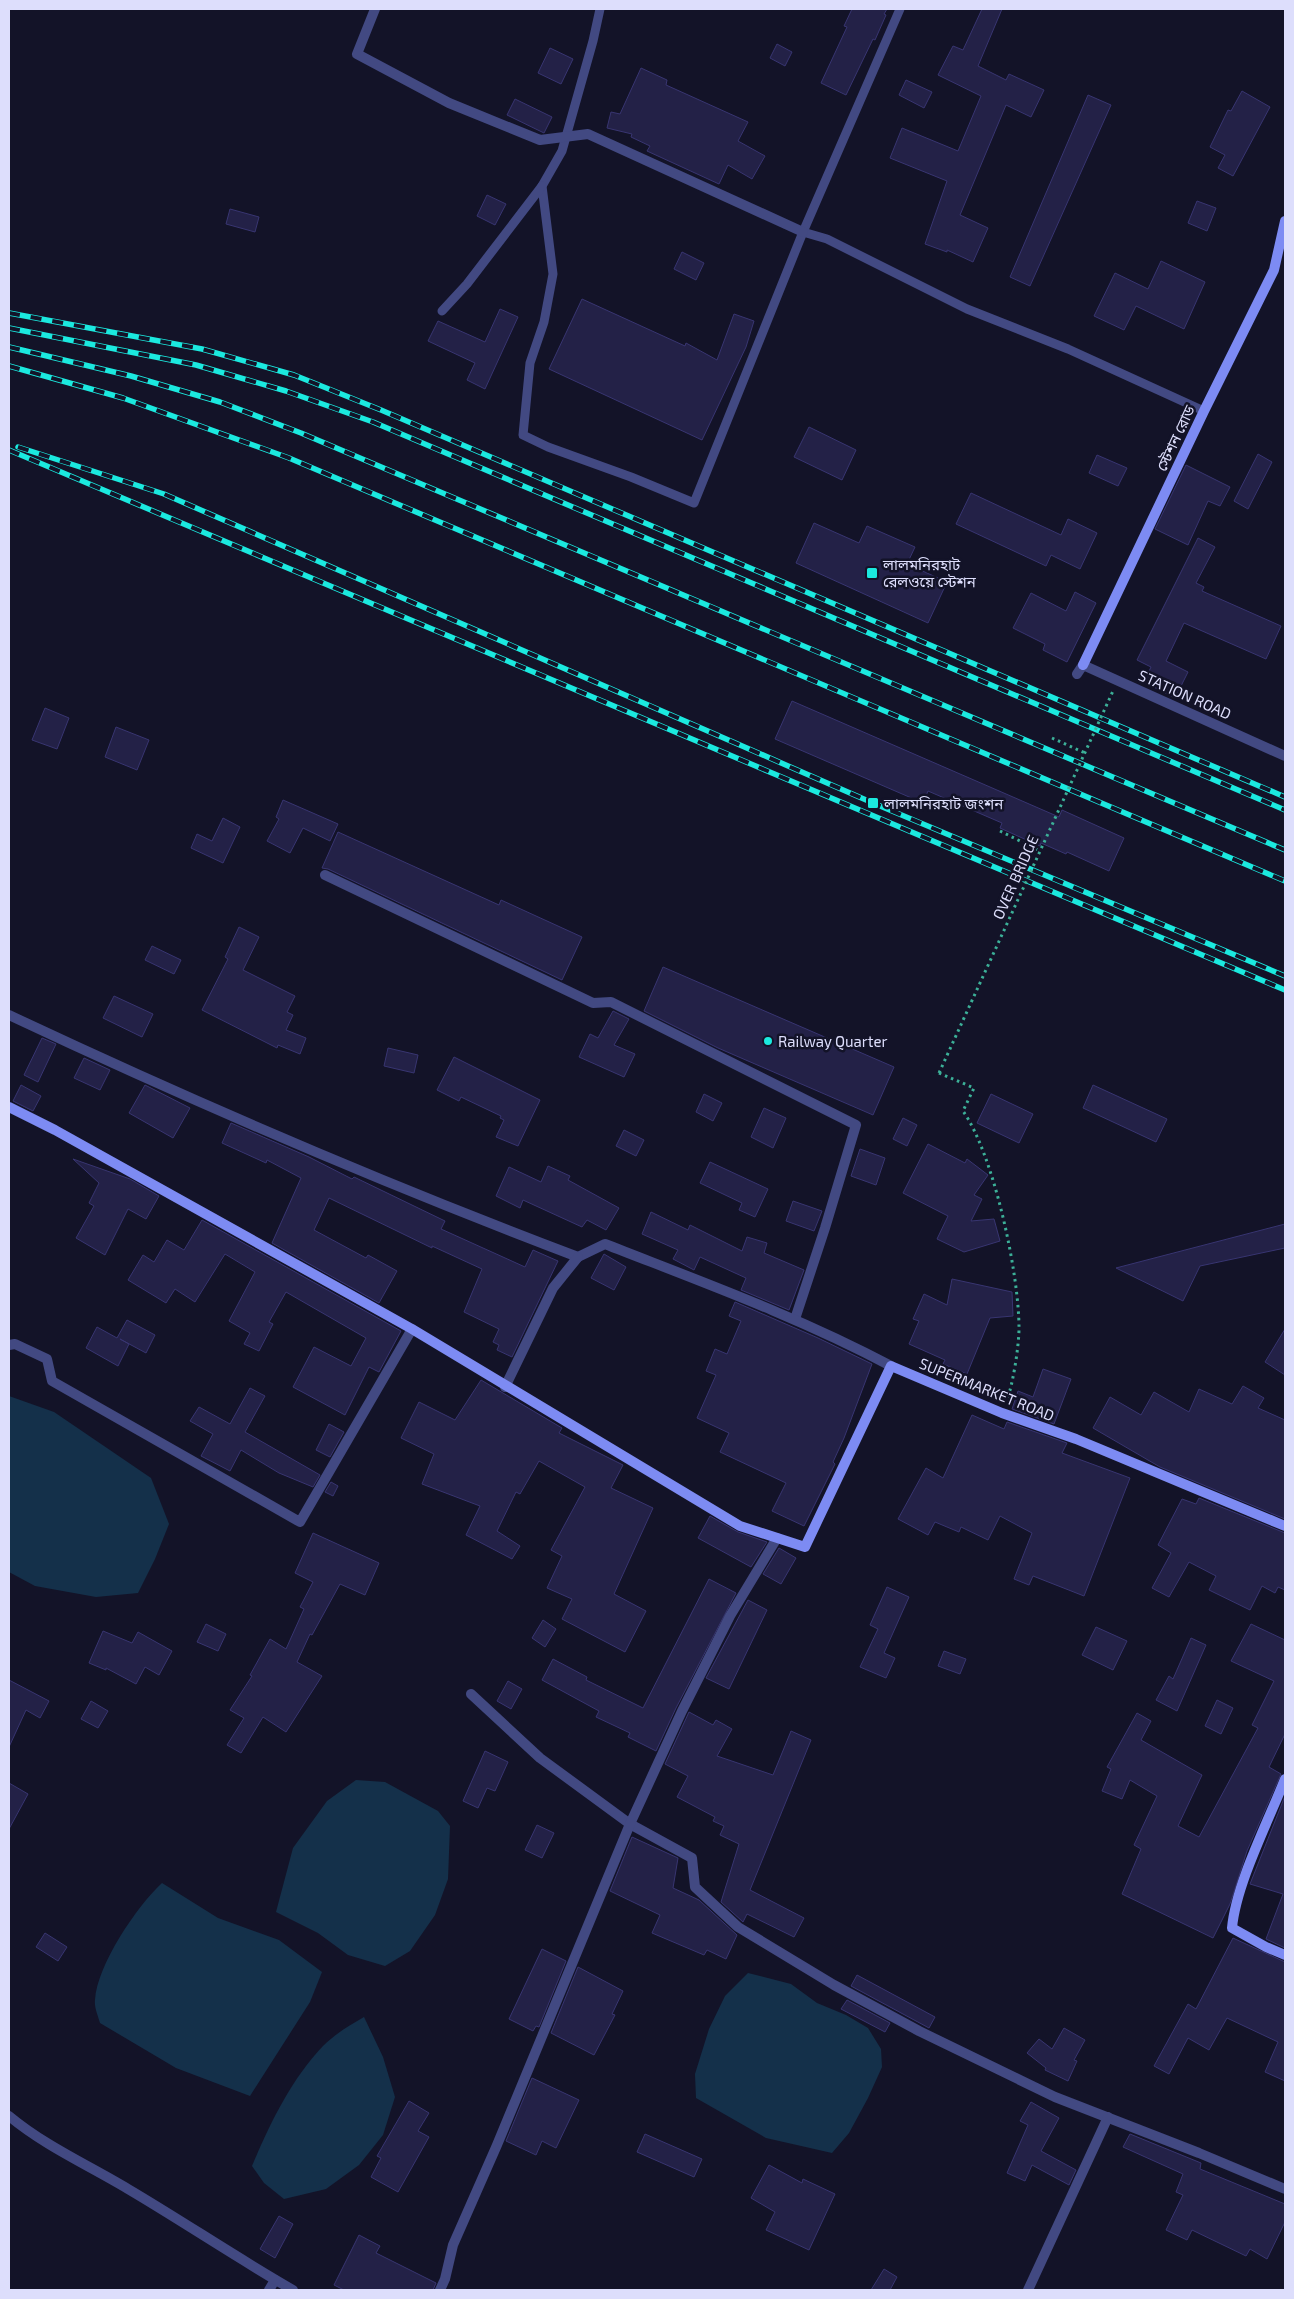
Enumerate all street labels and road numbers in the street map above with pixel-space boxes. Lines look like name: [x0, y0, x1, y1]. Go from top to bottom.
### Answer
street label: স্টেশন রোড: [1152, 402, 1198, 474]
street label: STATION ROAD: [1136, 665, 1234, 723]
street label: OVER BRIDGE: [988, 832, 1042, 922]
street label: SUPERMARKET ROAD: [917, 1354, 1057, 1424]

